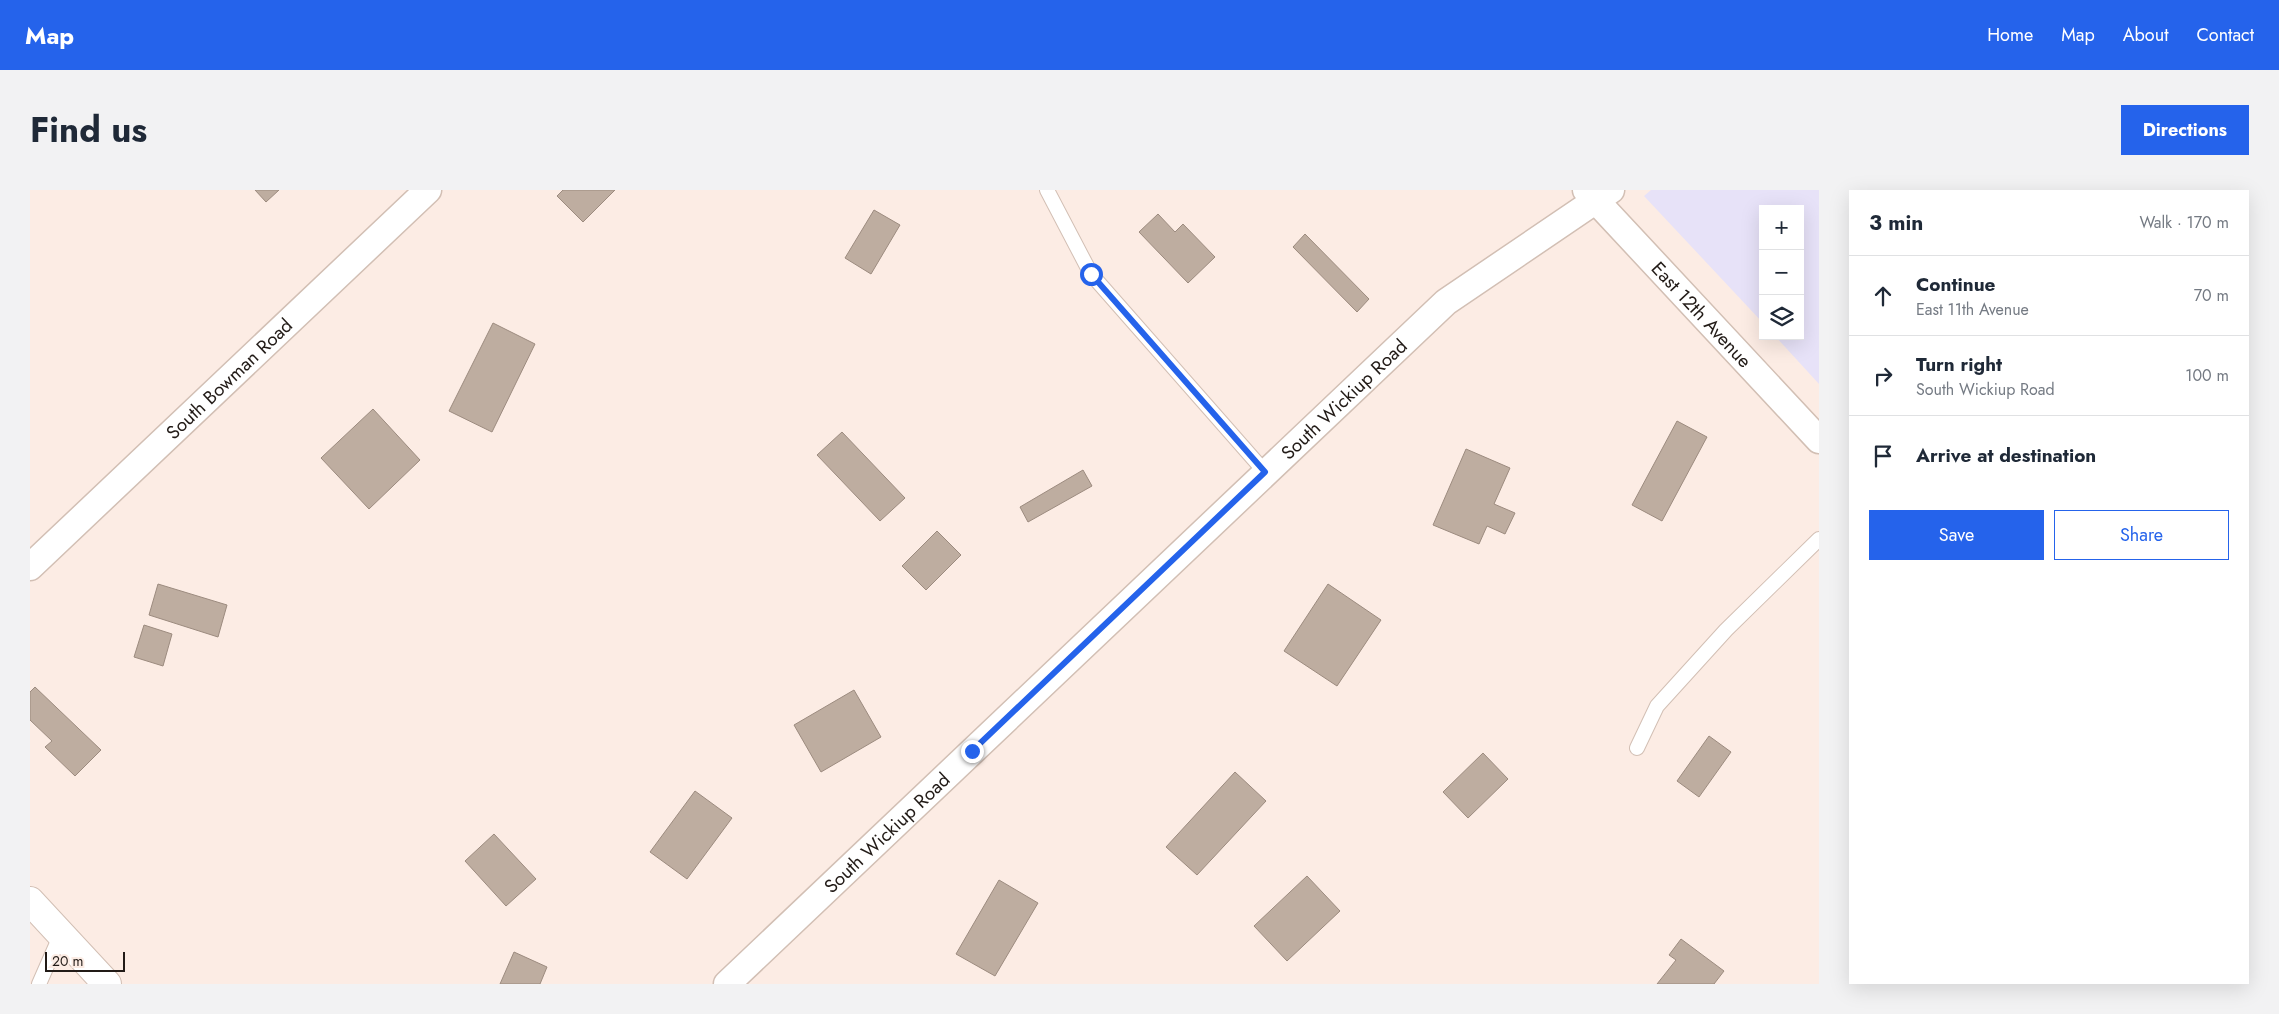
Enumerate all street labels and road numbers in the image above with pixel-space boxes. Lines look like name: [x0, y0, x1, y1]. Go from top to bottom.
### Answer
street label: East 12th Avenue: [1646, 255, 1758, 374]
street label: South Bowman Road: [160, 312, 298, 445]
street label: South Wickiup Road: [1275, 333, 1413, 466]
street label: South Wickiup Road: [818, 766, 956, 899]

